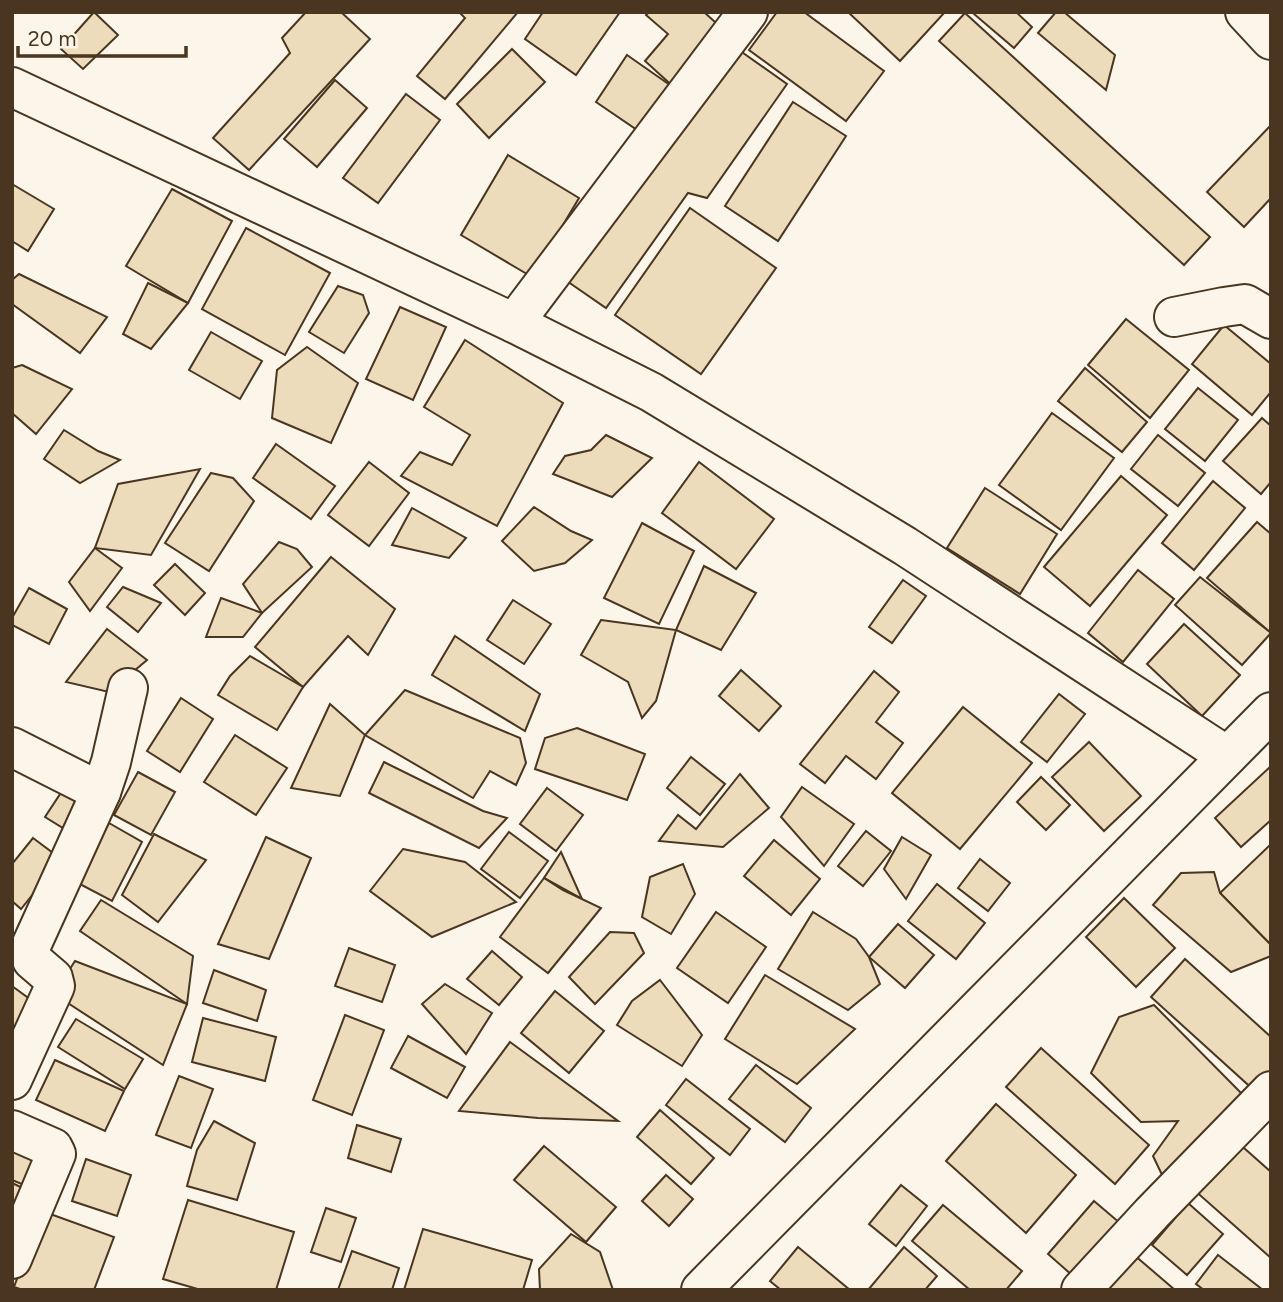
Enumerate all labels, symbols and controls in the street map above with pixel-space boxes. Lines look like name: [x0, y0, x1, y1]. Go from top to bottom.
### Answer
scale bar: [18, 14, 186, 58]
text: 20 m: [28, 26, 76, 51]

